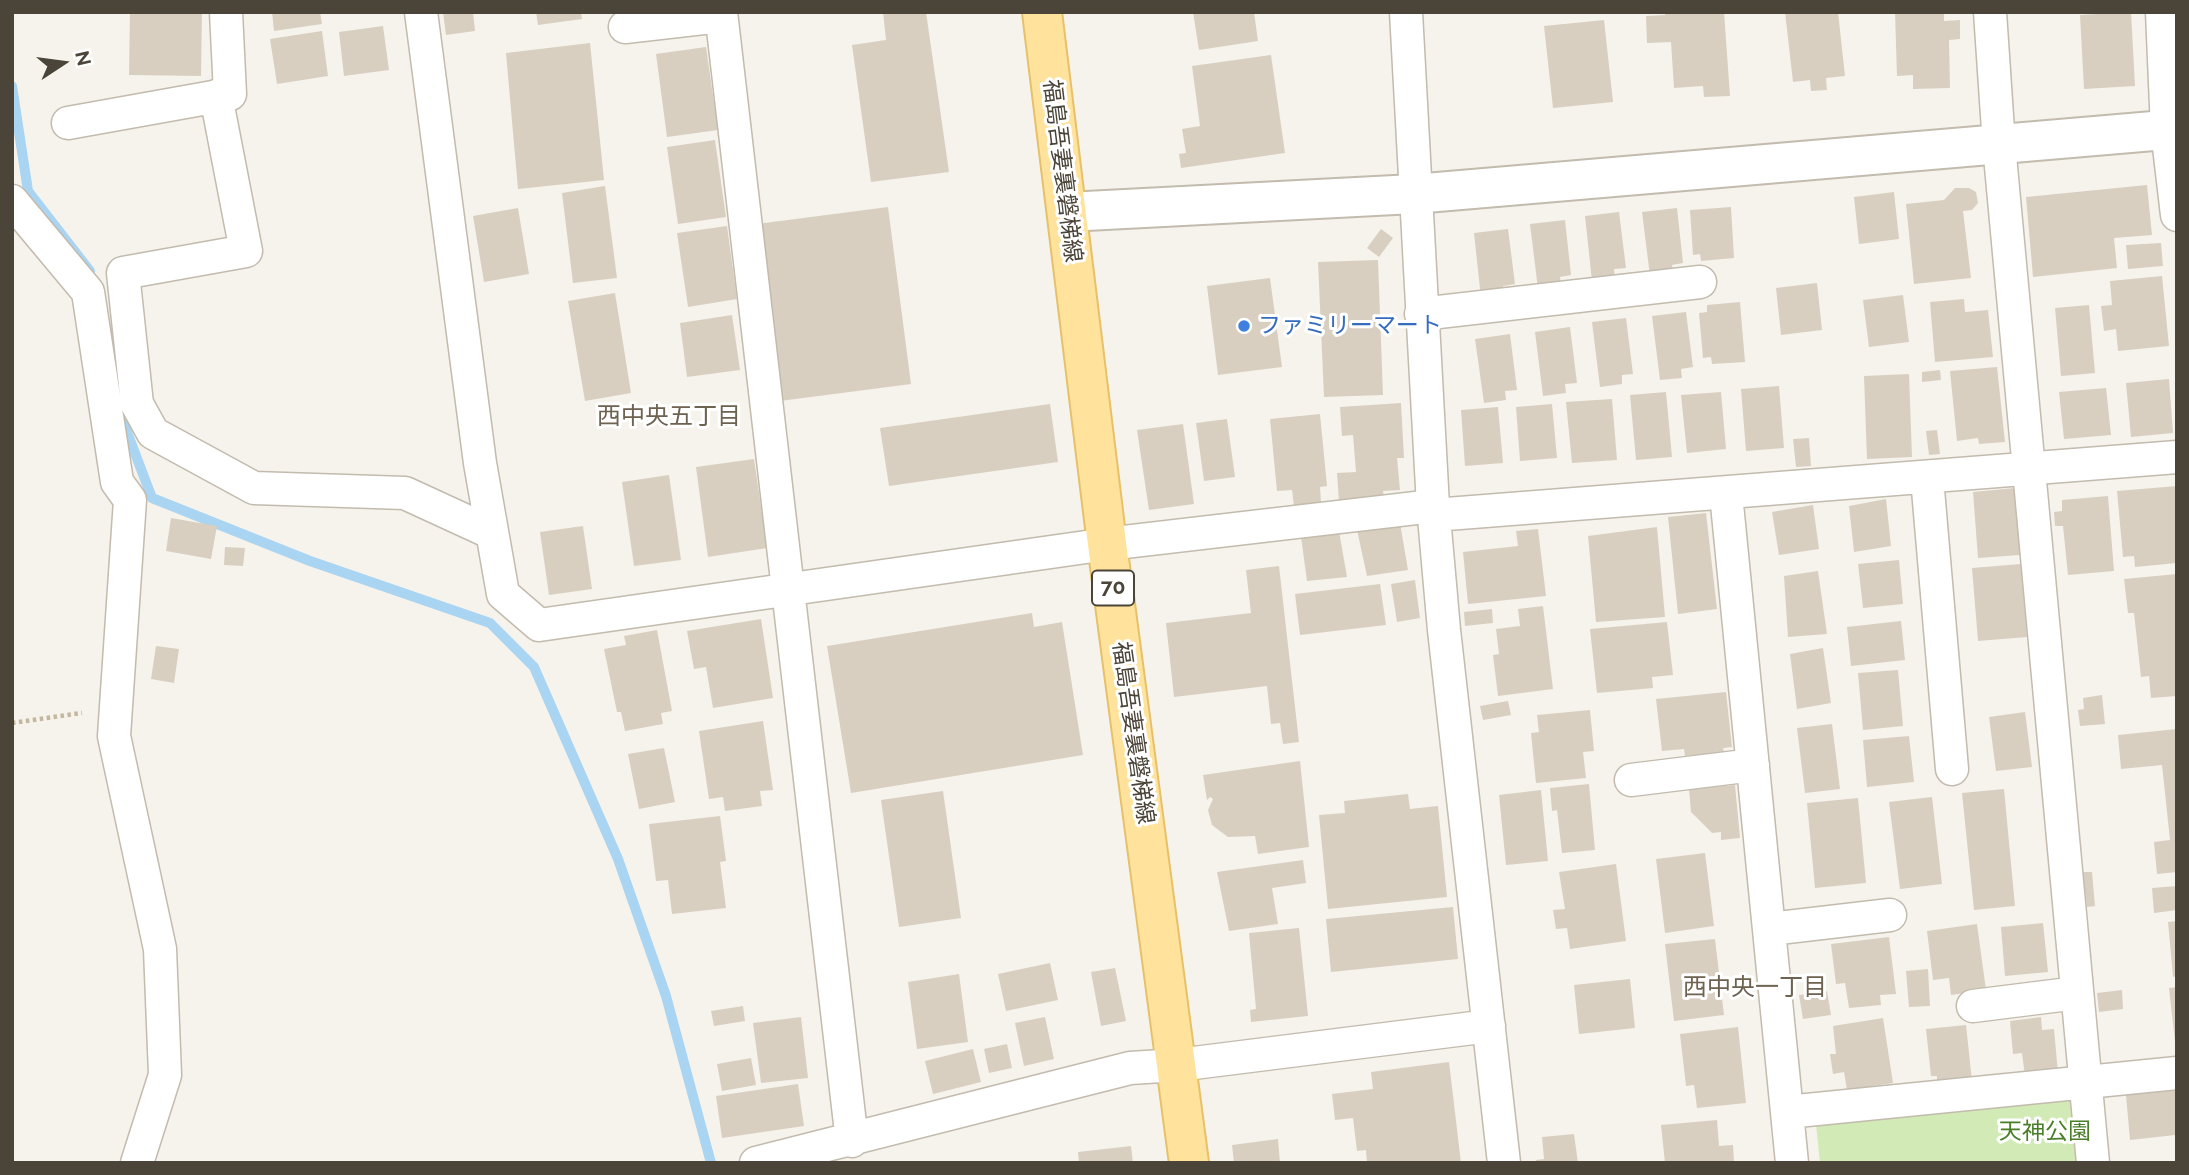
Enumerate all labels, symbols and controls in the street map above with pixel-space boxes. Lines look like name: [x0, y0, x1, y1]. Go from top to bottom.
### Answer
north arrow: [28, 28, 98, 98]
text: N: [71, 49, 96, 68]
street label: 福島吾妻裏磐梯線: [1037, 78, 1087, 264]
place label: ファミリーマート: [1258, 312, 1442, 340]
marker: ファミリーマート: [1236, 318, 1252, 334]
district label: 西中央五丁目: [597, 403, 741, 431]
road number: 70: [1092, 570, 1134, 606]
street label: 福島吾妻裏磐梯線: [1107, 640, 1159, 826]
district label: 西中央一丁目: [1683, 974, 1827, 1002]
park label: 天神公園: [1999, 1118, 2091, 1146]

